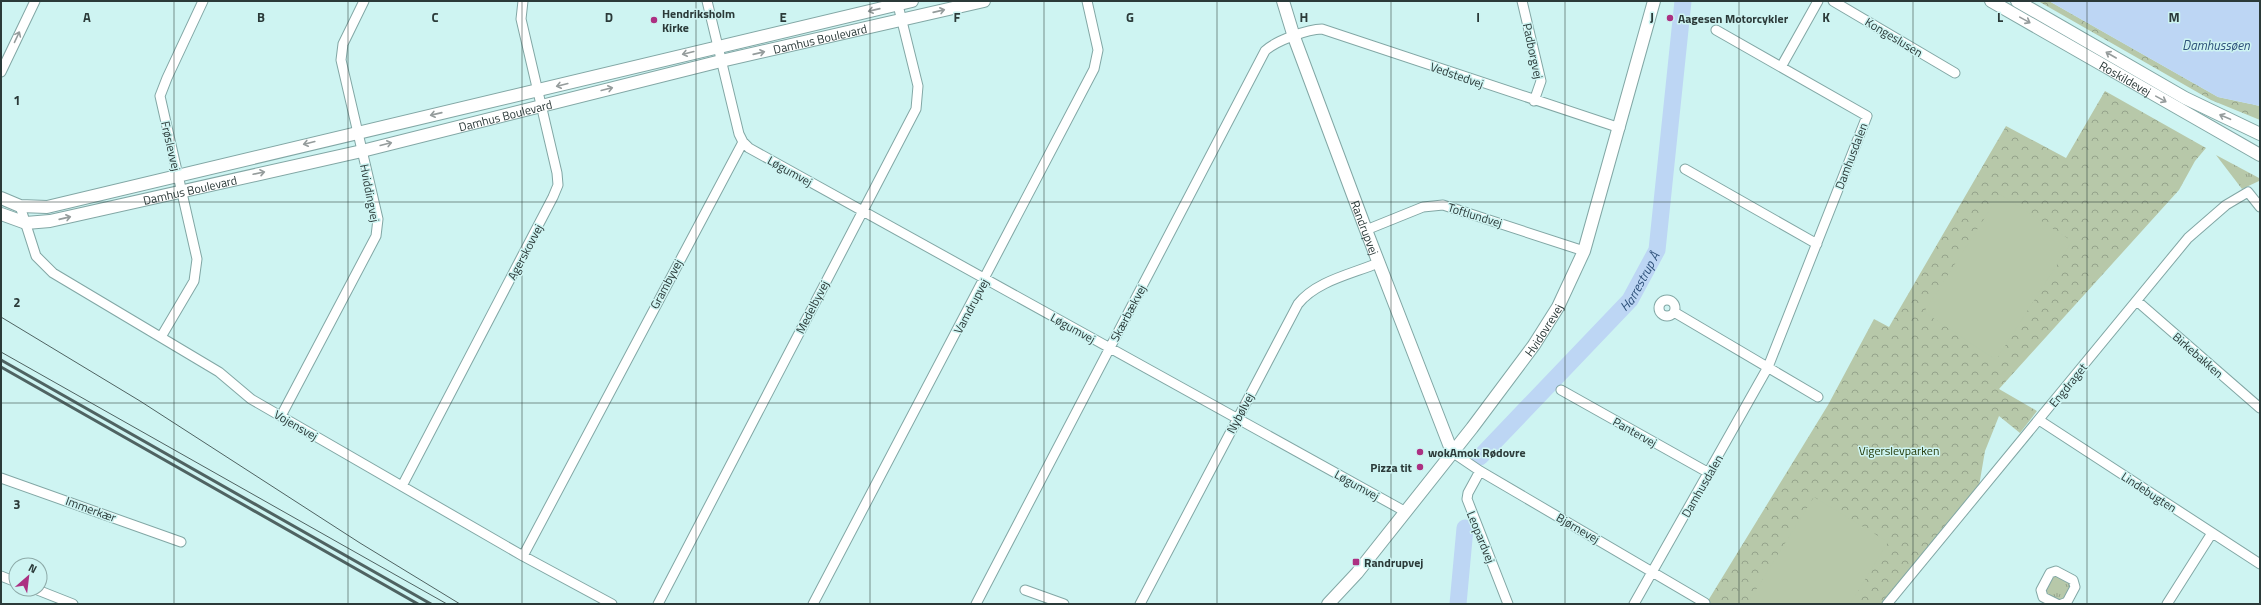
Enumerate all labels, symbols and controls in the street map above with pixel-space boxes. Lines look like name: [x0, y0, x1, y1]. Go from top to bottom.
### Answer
place label: Hendriksholm Kirke: [662, 4, 735, 37]
one-way arrow: [868, 6, 881, 14]
text: A: [83, 7, 91, 27]
text: B: [257, 7, 265, 27]
text: C: [431, 7, 439, 27]
text: D: [605, 7, 613, 27]
text: E: [779, 7, 787, 27]
one-way arrow: [933, 7, 946, 15]
text: F: [954, 7, 961, 27]
text: G: [1126, 7, 1134, 27]
text: H: [1300, 7, 1308, 27]
text: I: [1476, 7, 1480, 27]
text: J: [1650, 7, 1654, 27]
text: K: [1822, 7, 1830, 27]
text: L: [1997, 7, 2003, 27]
text: M: [2168, 7, 2180, 27]
place label: Aagesen Motorcykler: [1678, 9, 1789, 28]
street label: Kongeslusen: [1861, 12, 1927, 62]
marker: Aagesen Motorcykler: [1665, 13, 1675, 23]
marker: Hendriksholm Kirke: [649, 15, 659, 25]
one-way arrow: [2018, 17, 2030, 25]
street label: Damhus Boulevard: [771, 19, 869, 58]
street label: Padborgvej: [1518, 21, 1548, 81]
one-way arrow: [14, 31, 22, 43]
water label: Damhussøen: [2182, 35, 2250, 55]
one-way arrow: [752, 48, 765, 56]
one-way arrow: [682, 50, 695, 58]
one-way arrow: [2105, 50, 2117, 58]
street label: Roskildevej: [2096, 56, 2155, 100]
street label: Vedstedvej: [1428, 57, 1486, 93]
one-way arrow: [556, 81, 569, 89]
one-way arrow: [601, 85, 614, 93]
text: 1: [13, 90, 21, 110]
street label: Damhus Boulevard: [456, 94, 554, 136]
one-way arrow: [2155, 96, 2167, 104]
one-way arrow: [429, 110, 442, 118]
one-way arrow: [2219, 113, 2231, 120]
street label: Frøslevvej: [156, 119, 186, 173]
street label: Damhusdalen: [1830, 120, 1872, 192]
one-way arrow: [303, 140, 316, 148]
one-way arrow: [379, 140, 392, 148]
street label: Løgumvej: [764, 151, 816, 191]
street label: Hviddingvej: [355, 162, 385, 224]
one-way arrow: [253, 169, 266, 177]
street label: Damhus Boulevard: [141, 170, 239, 209]
street label: Randrupvej: [1346, 197, 1384, 258]
street label: Toftlundvej: [1445, 198, 1505, 232]
one-way arrow: [58, 214, 71, 221]
street label: Agerskovvej: [502, 221, 548, 283]
water label: Harrestrup Å: [1615, 247, 1665, 316]
street label: Grambyvej: [645, 256, 687, 312]
street label: Vamdrupvej: [948, 275, 994, 337]
street label: Medelbyvej: [790, 277, 834, 337]
street label: Skærbækvej: [1105, 281, 1151, 345]
text: 2: [13, 292, 21, 312]
street label: Hvidovrevej: [1519, 301, 1568, 360]
street label: Løgumvej: [1047, 308, 1099, 348]
street label: Birkebakken: [2168, 327, 2228, 383]
street label: Engdraget: [2044, 358, 2092, 411]
street label: Nybølvej: [1221, 389, 1259, 437]
street label: Vojensvej: [270, 405, 322, 445]
street label: Pantervej: [1609, 412, 1661, 452]
park label: Vigerslevparken: [1859, 441, 1939, 460]
place label: wokAmok Rødovre: [1428, 443, 1526, 462]
marker: wokAmok Rødovre: [1415, 447, 1425, 457]
street label: Damhusdalen: [1676, 451, 1728, 521]
place label: Pizza tit: [1370, 458, 1413, 477]
marker: Pizza tit: [1415, 462, 1425, 472]
street label: Løgumvej: [1331, 465, 1383, 505]
street label: Lindebugten: [2117, 467, 2181, 517]
street label: Immerkær: [63, 491, 119, 527]
text: 3: [13, 494, 21, 514]
street label: Leopardvej: [1462, 508, 1500, 566]
street label: Bjørnevej: [1553, 508, 1603, 548]
place label: Randrupvej: [1364, 553, 1423, 572]
north arrow: [8, 557, 48, 597]
marker: Randrupvej: [1351, 557, 1361, 567]
text: N: [26, 559, 40, 577]

